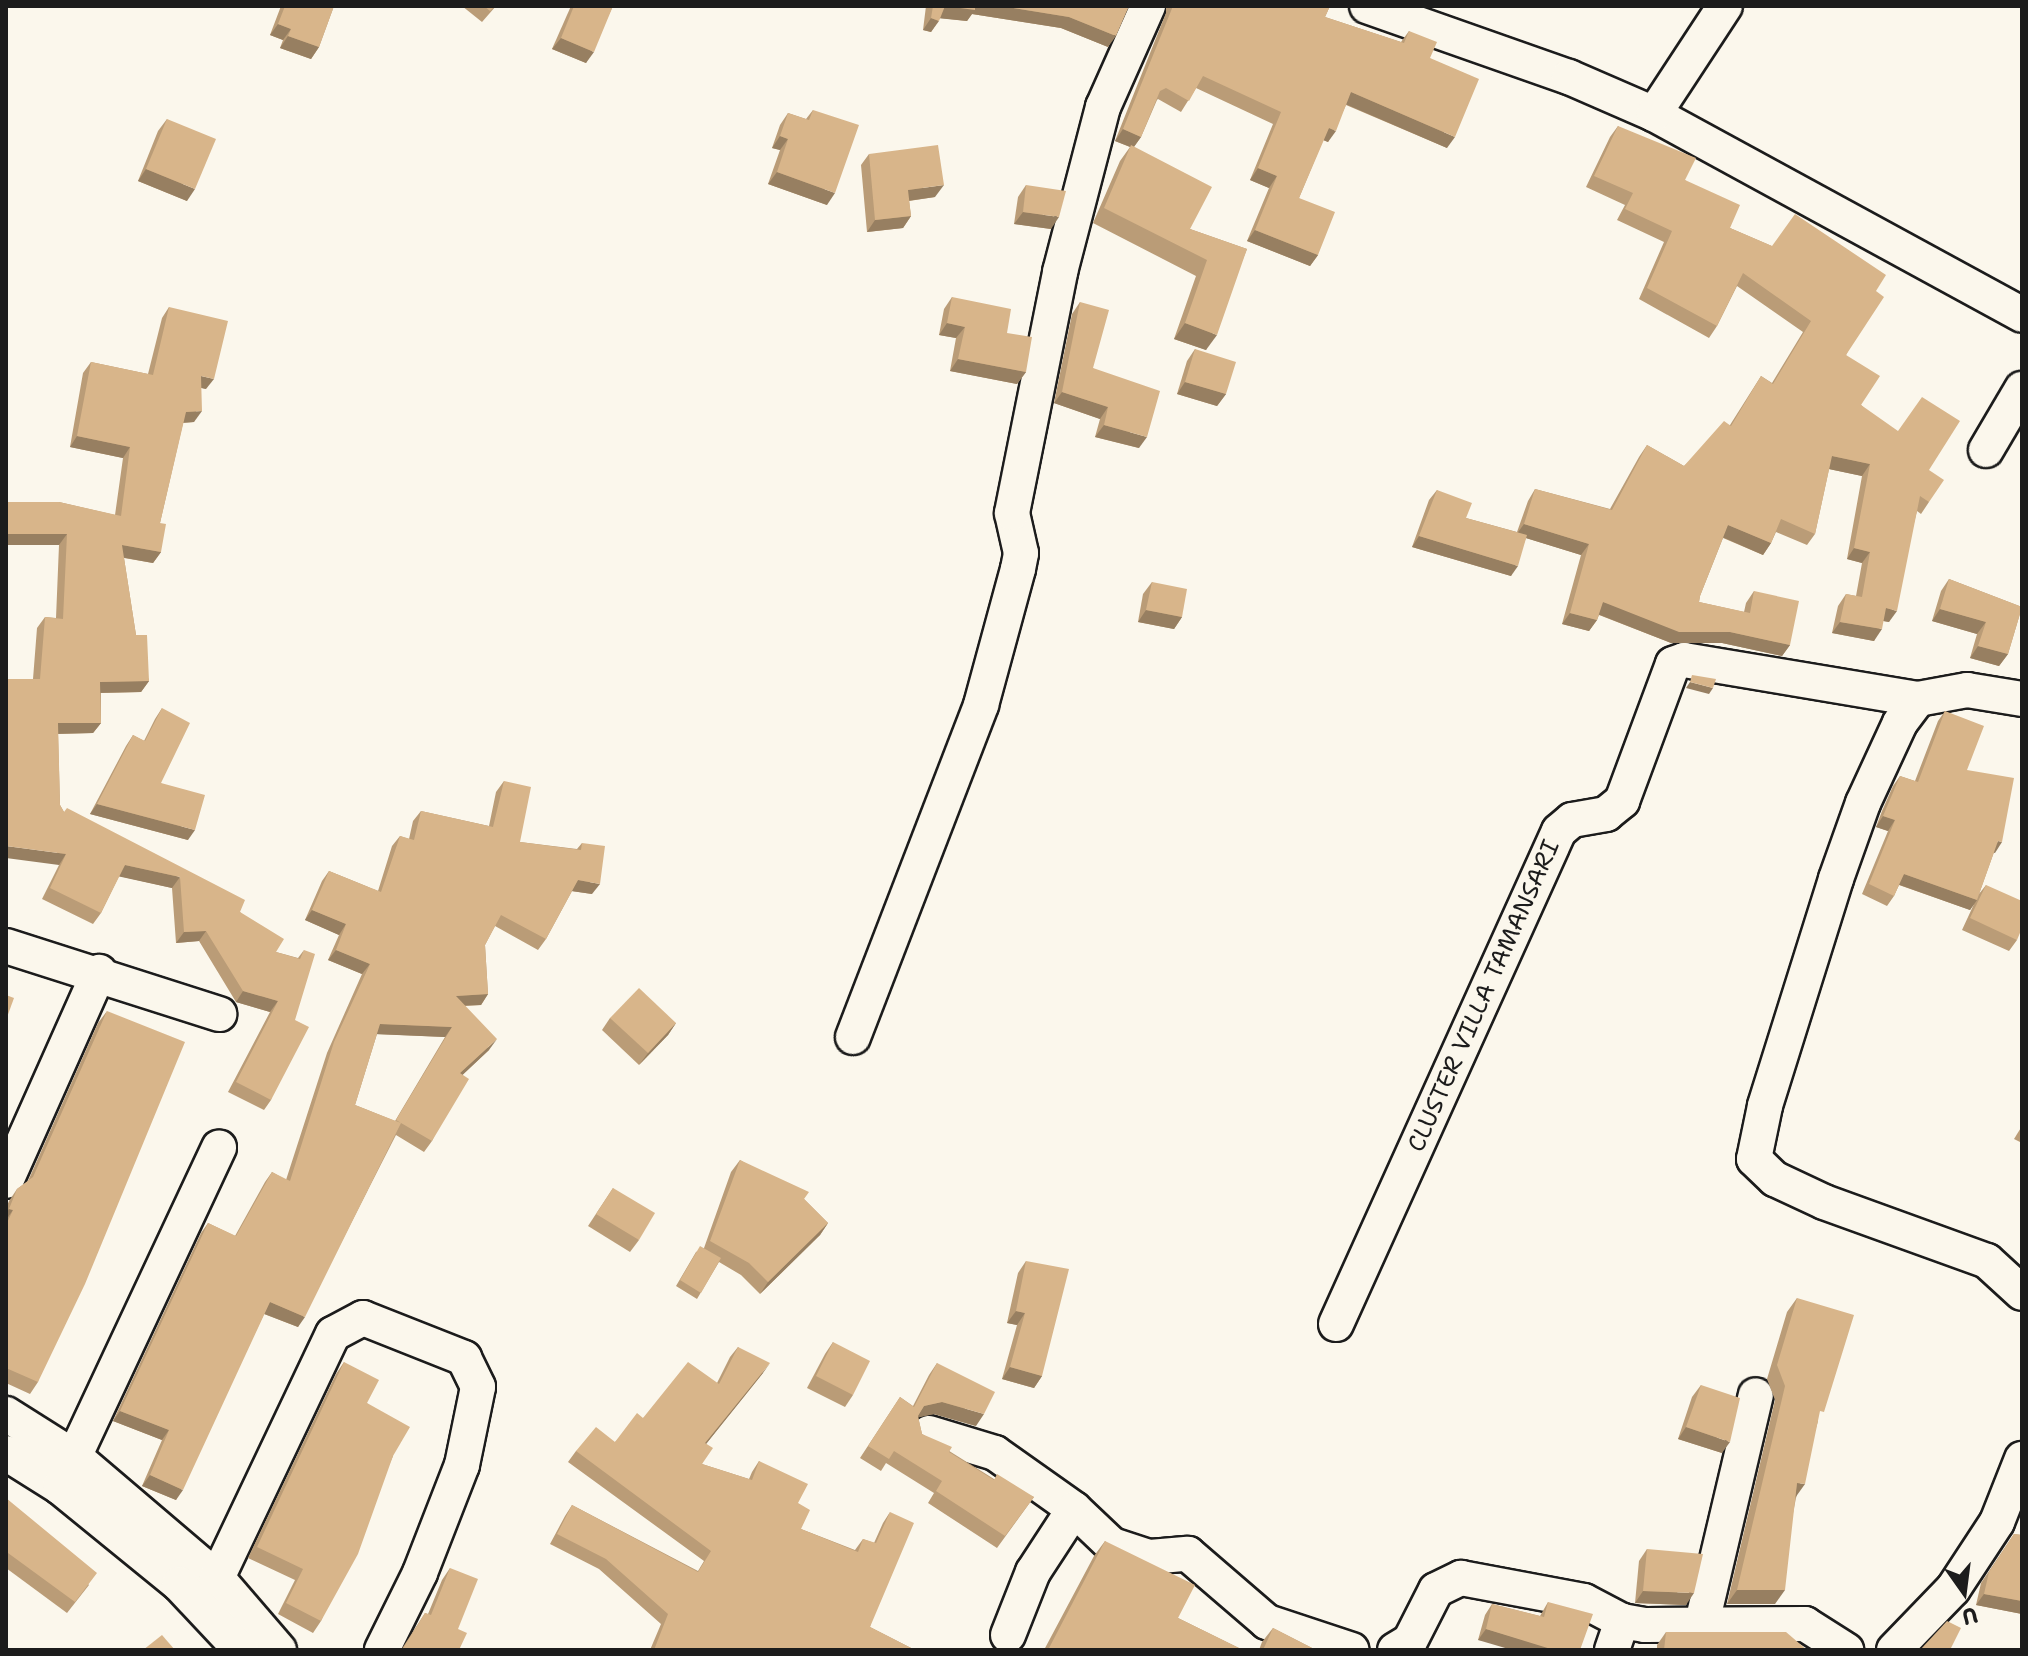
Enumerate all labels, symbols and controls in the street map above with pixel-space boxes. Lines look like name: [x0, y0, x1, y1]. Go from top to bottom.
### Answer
street label: CLUSTER VILLA TAMANSARI: [1402, 836, 1566, 1156]
north arrow: [1924, 1552, 2004, 1632]
text: U: [1959, 1600, 1981, 1632]

